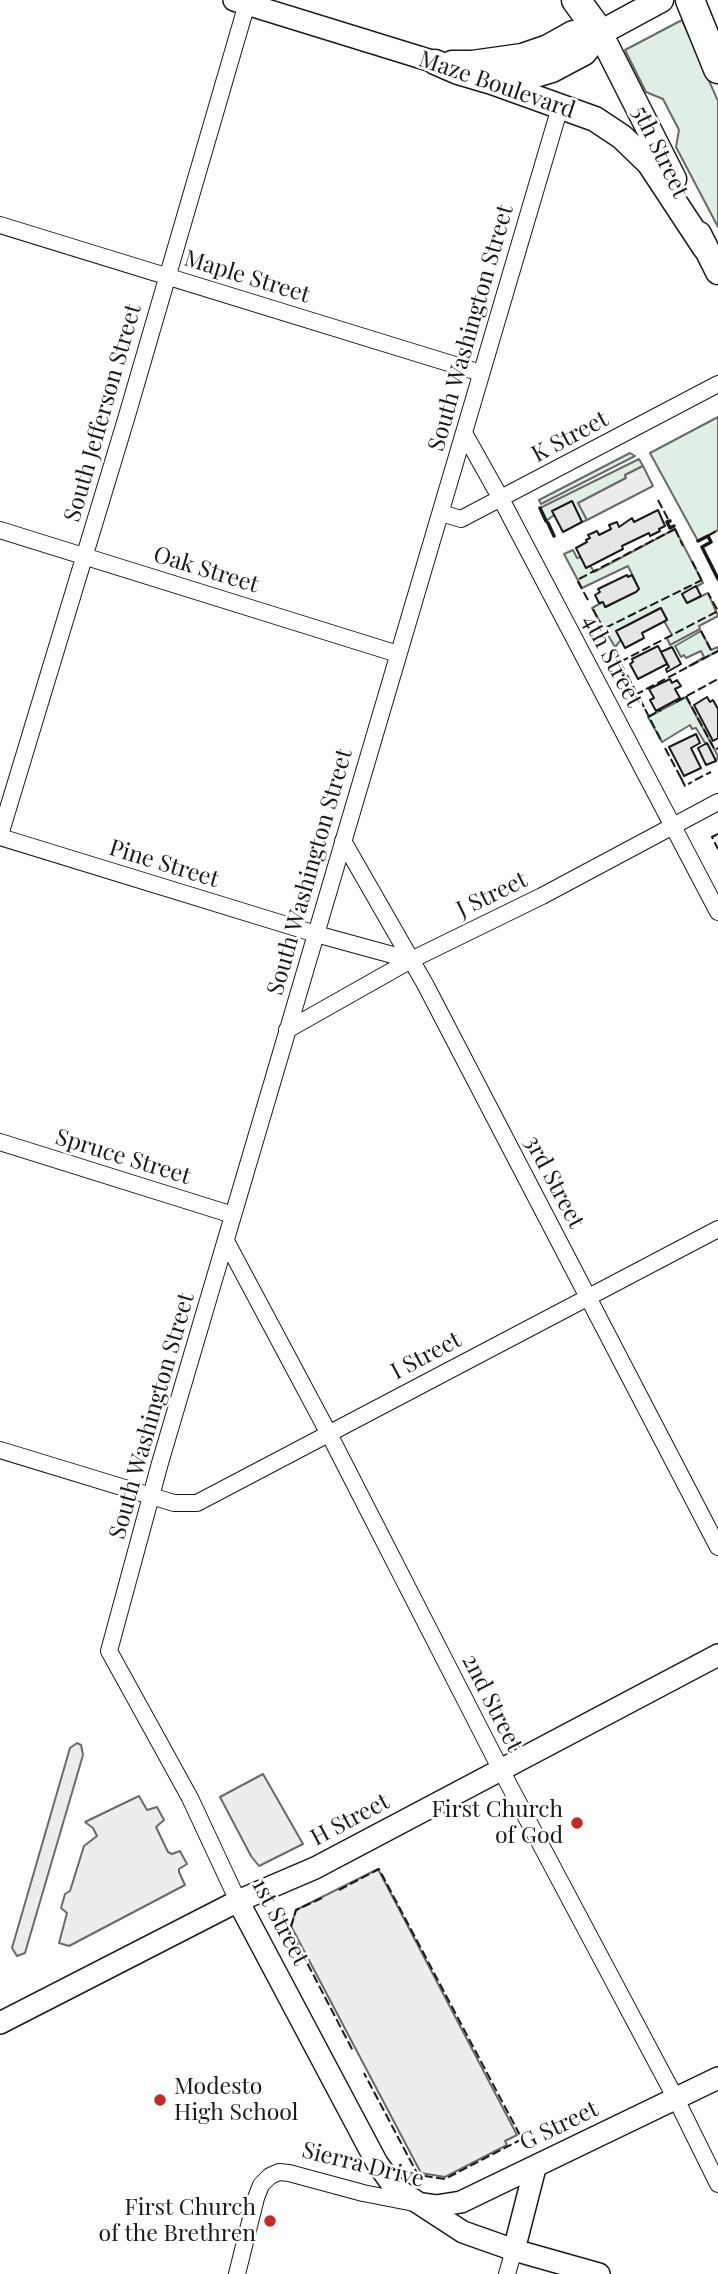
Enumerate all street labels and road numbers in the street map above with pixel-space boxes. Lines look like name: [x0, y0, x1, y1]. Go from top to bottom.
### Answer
street label: Maze Boulevard: [415, 45, 579, 125]
street label: 5th Street: [626, 102, 694, 202]
street label: South Washington Street: [423, 202, 519, 454]
street label: Maple Street: [181, 245, 313, 309]
street label: South Jefferson Street: [59, 301, 147, 525]
street label: K Street: [527, 405, 613, 469]
street label: Oak Street: [150, 541, 262, 599]
street label: 4th Street: [576, 610, 648, 712]
street label: South Washington Street: [262, 746, 358, 998]
street label: Pine Street: [106, 834, 222, 894]
street label: J Street: [452, 866, 532, 924]
street label: Spruce Street: [52, 1123, 194, 1191]
street label: 3rd Street: [518, 1131, 590, 1233]
street label: South Washington Street: [104, 1290, 200, 1542]
street label: I Street: [386, 1326, 466, 1386]
street label: 2nd Street: [456, 1650, 528, 1756]
street label: H Street: [306, 1788, 394, 1852]
street label: 1st Street: [246, 1874, 314, 1970]
street label: G Street: [515, 2095, 603, 2157]
street label: Sierra Drive: [299, 2137, 427, 2193]

